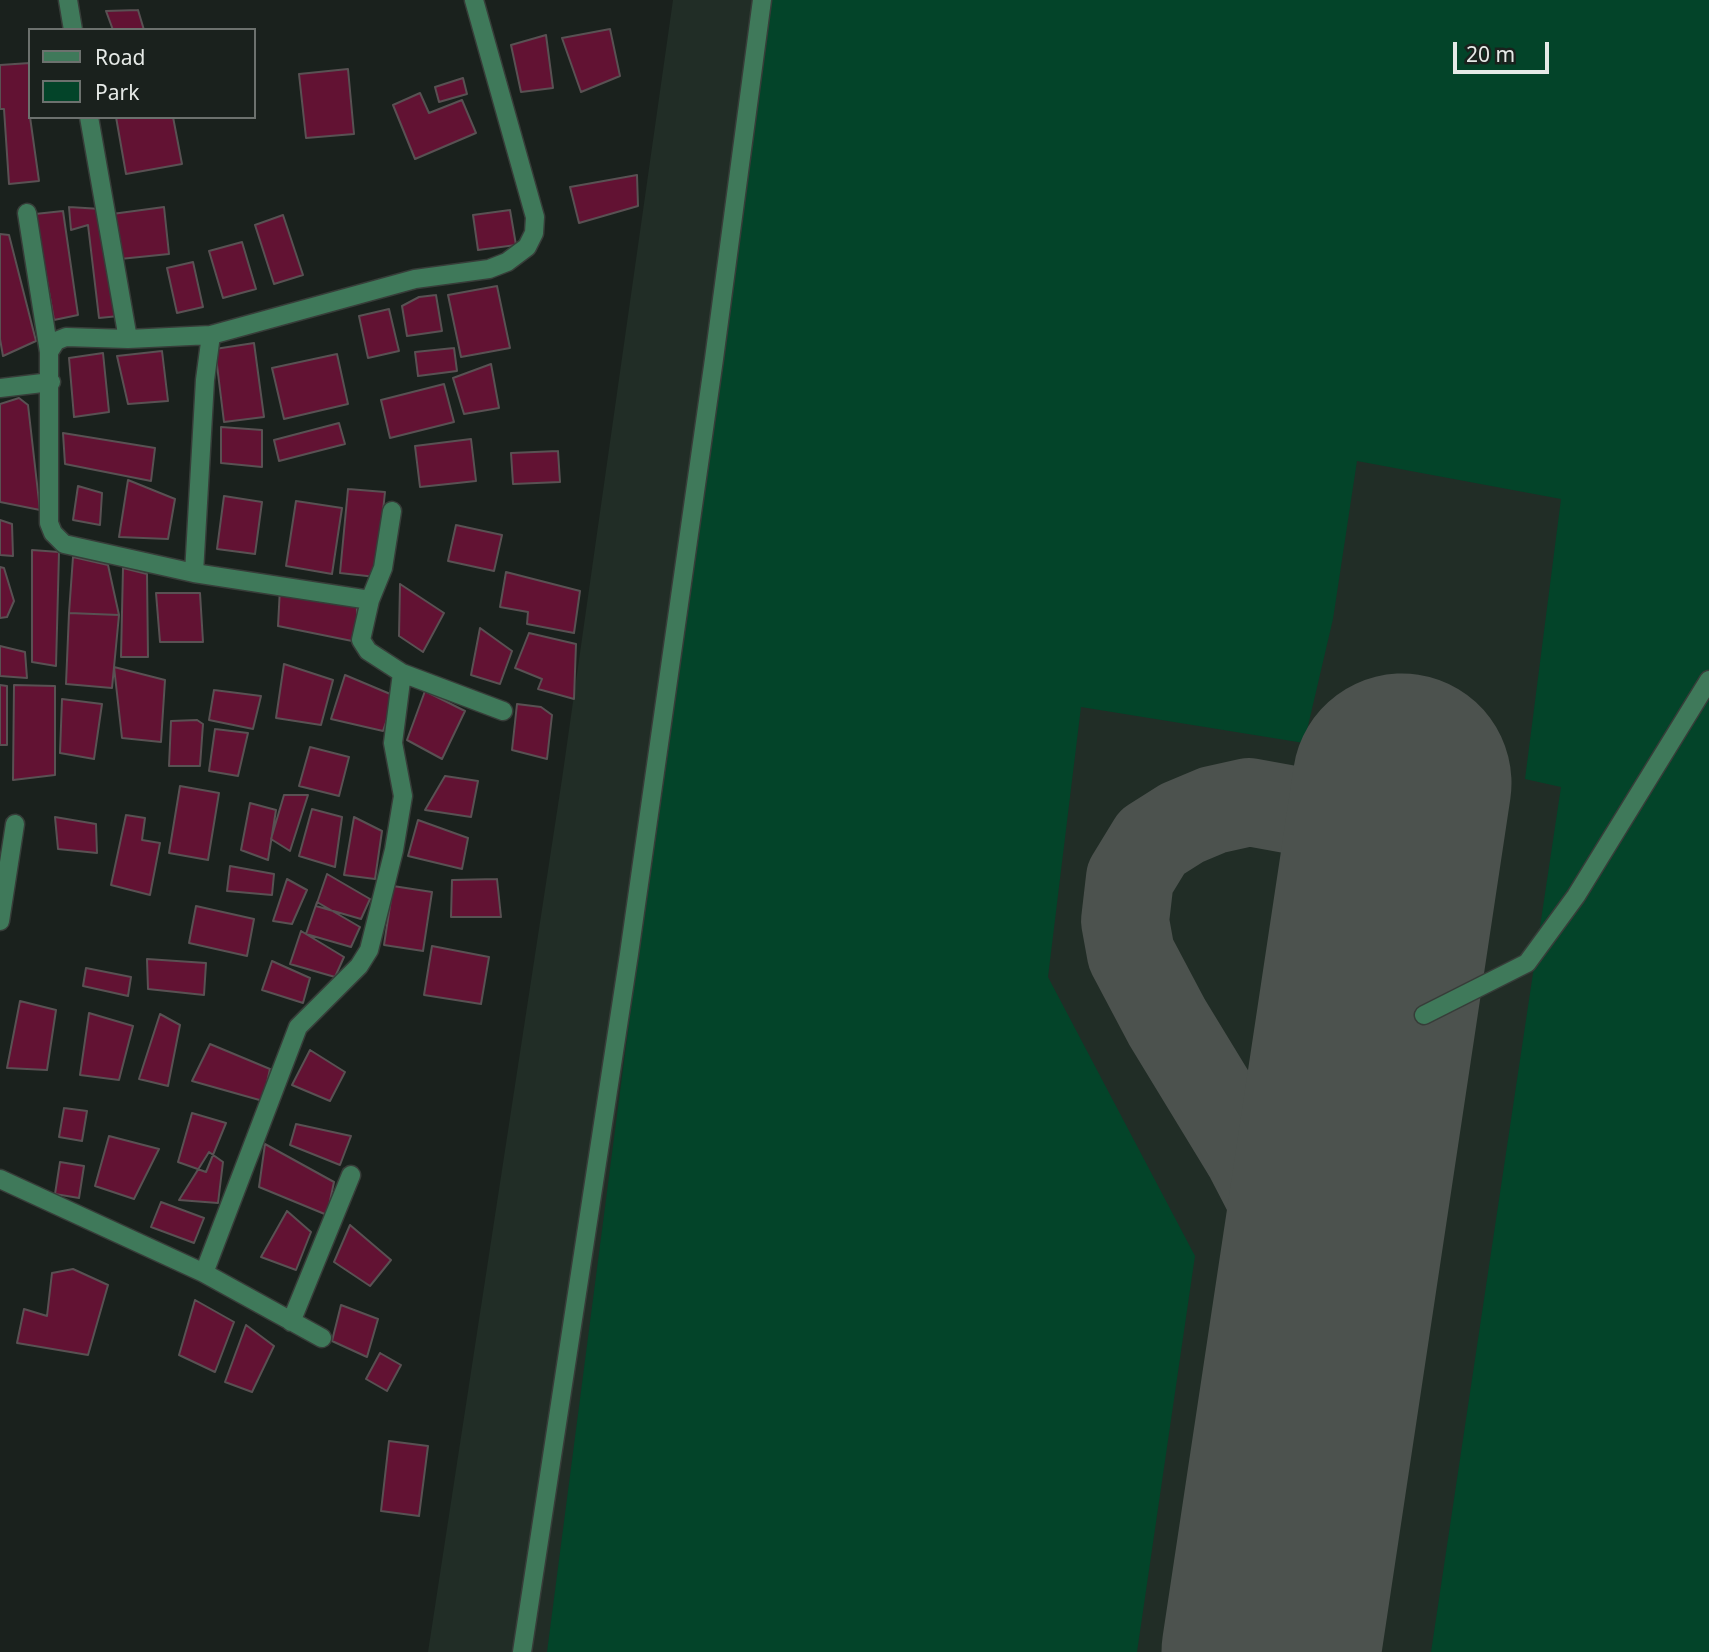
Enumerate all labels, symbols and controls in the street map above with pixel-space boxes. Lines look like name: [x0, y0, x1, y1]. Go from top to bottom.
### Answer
legend: [28, 28, 256, 119]
scale bar: [1457, 28, 1553, 72]
text: 20 m: [1466, 40, 1515, 68]
text: Road: [95, 43, 145, 71]
text: Park: [95, 78, 139, 106]

